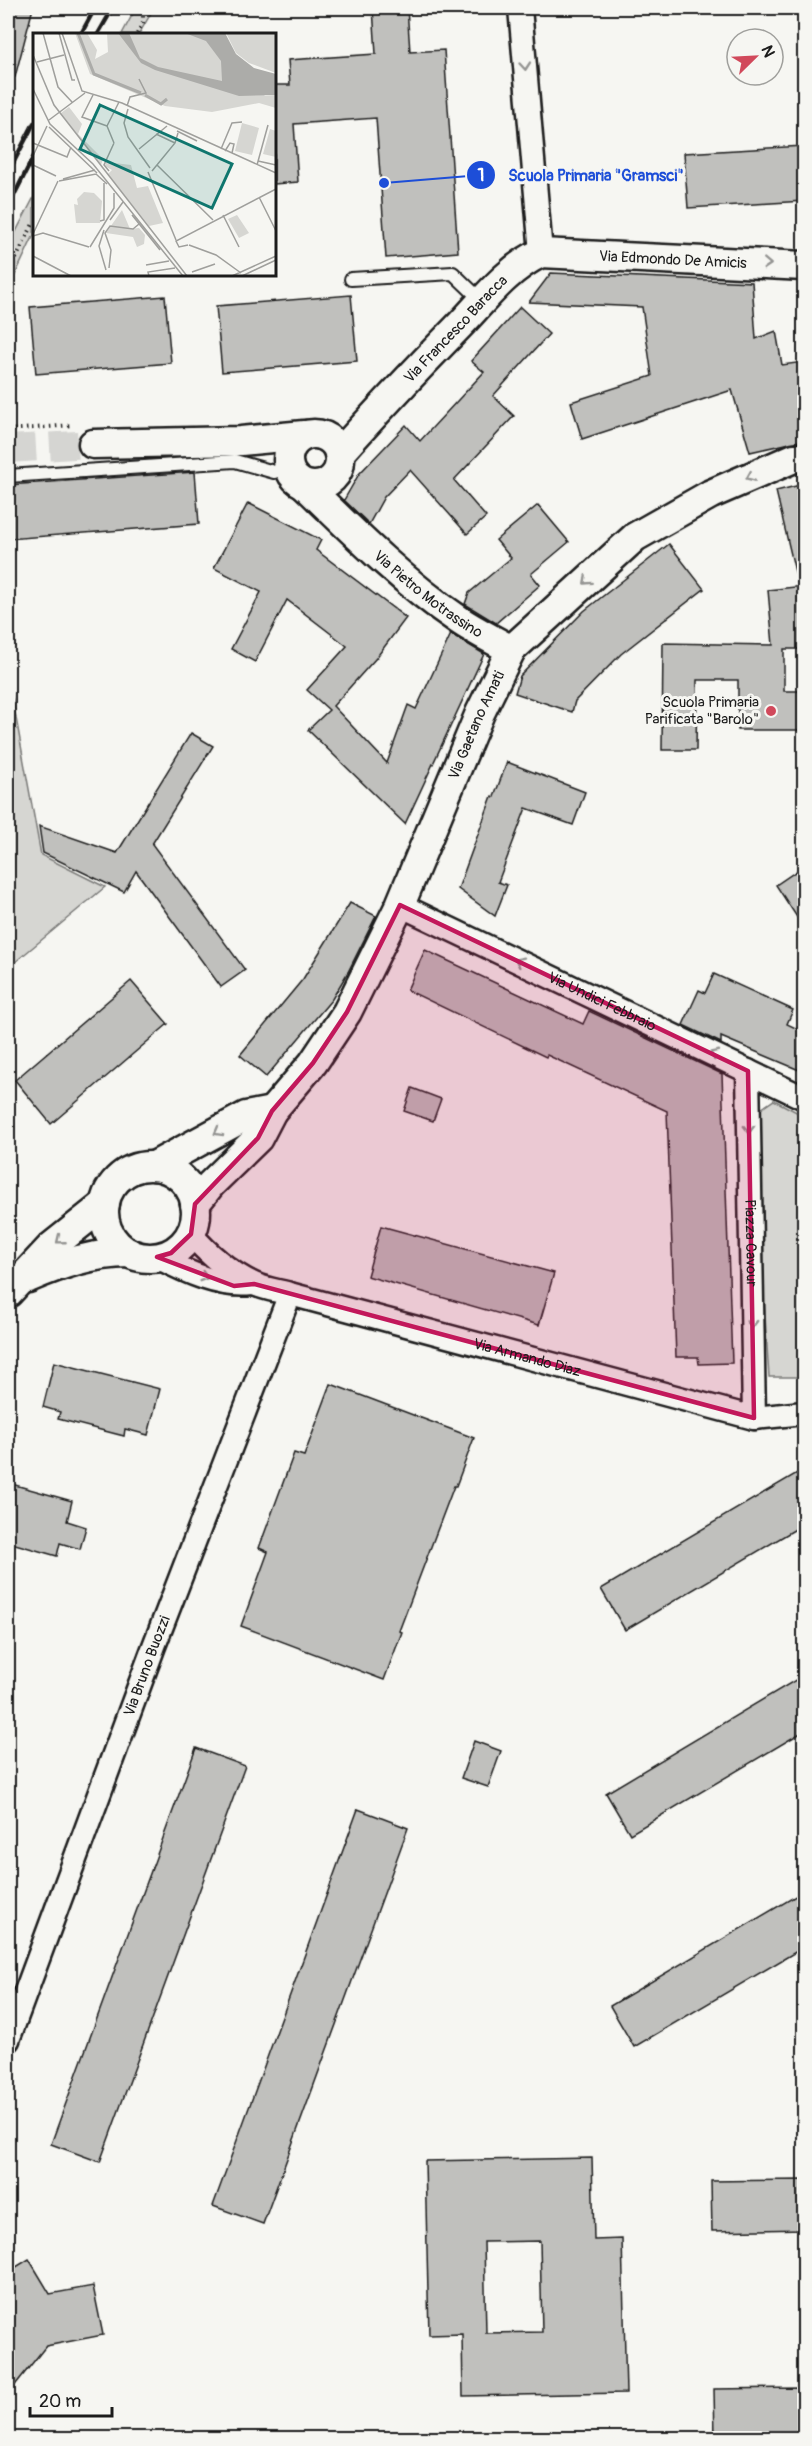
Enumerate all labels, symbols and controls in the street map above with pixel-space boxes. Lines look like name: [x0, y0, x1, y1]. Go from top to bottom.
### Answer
north arrow: [725, 27, 785, 87]
inset map: [33, 33, 276, 276]
text: N: [756, 42, 779, 60]
one-way arrow: [518, 61, 531, 70]
callout: Scuola Primaria "Gramsci": [466, 158, 696, 192]
text: 1: [477, 164, 485, 187]
text: Scuola Primaria "Gramsci": [508, 166, 684, 186]
street label: Via Edmondo De Amicis: [599, 246, 747, 273]
one-way arrow: [762, 258, 771, 271]
street label: Via Francesco Baracca: [400, 271, 511, 387]
one-way arrow: [745, 470, 756, 482]
street label: Via Pietro Motrassino: [370, 546, 486, 642]
one-way arrow: [583, 574, 594, 585]
street label: Via Gaetano Amati: [444, 667, 509, 782]
place label: Scuola Primaria Parificata "Barolo": [645, 693, 759, 729]
marker: Scuola Primaria Parificata "Barolo": [764, 704, 778, 718]
one-way arrow: [514, 957, 525, 969]
street label: Via Undici Febbraio: [545, 968, 659, 1036]
one-way arrow: [709, 1050, 720, 1062]
one-way arrow: [214, 1124, 224, 1136]
one-way arrow: [743, 1125, 755, 1134]
street label: Piazza Cavour: [741, 1199, 761, 1288]
one-way arrow: [56, 1232, 67, 1243]
one-way arrow: [198, 1270, 209, 1282]
one-way arrow: [746, 1320, 758, 1329]
street label: Via Armando Diaz: [471, 1334, 583, 1381]
street label: Via Bruno Buozzi: [119, 1613, 174, 1719]
scale bar: [30, 2380, 112, 2418]
text: 20 m: [39, 2390, 81, 2413]

